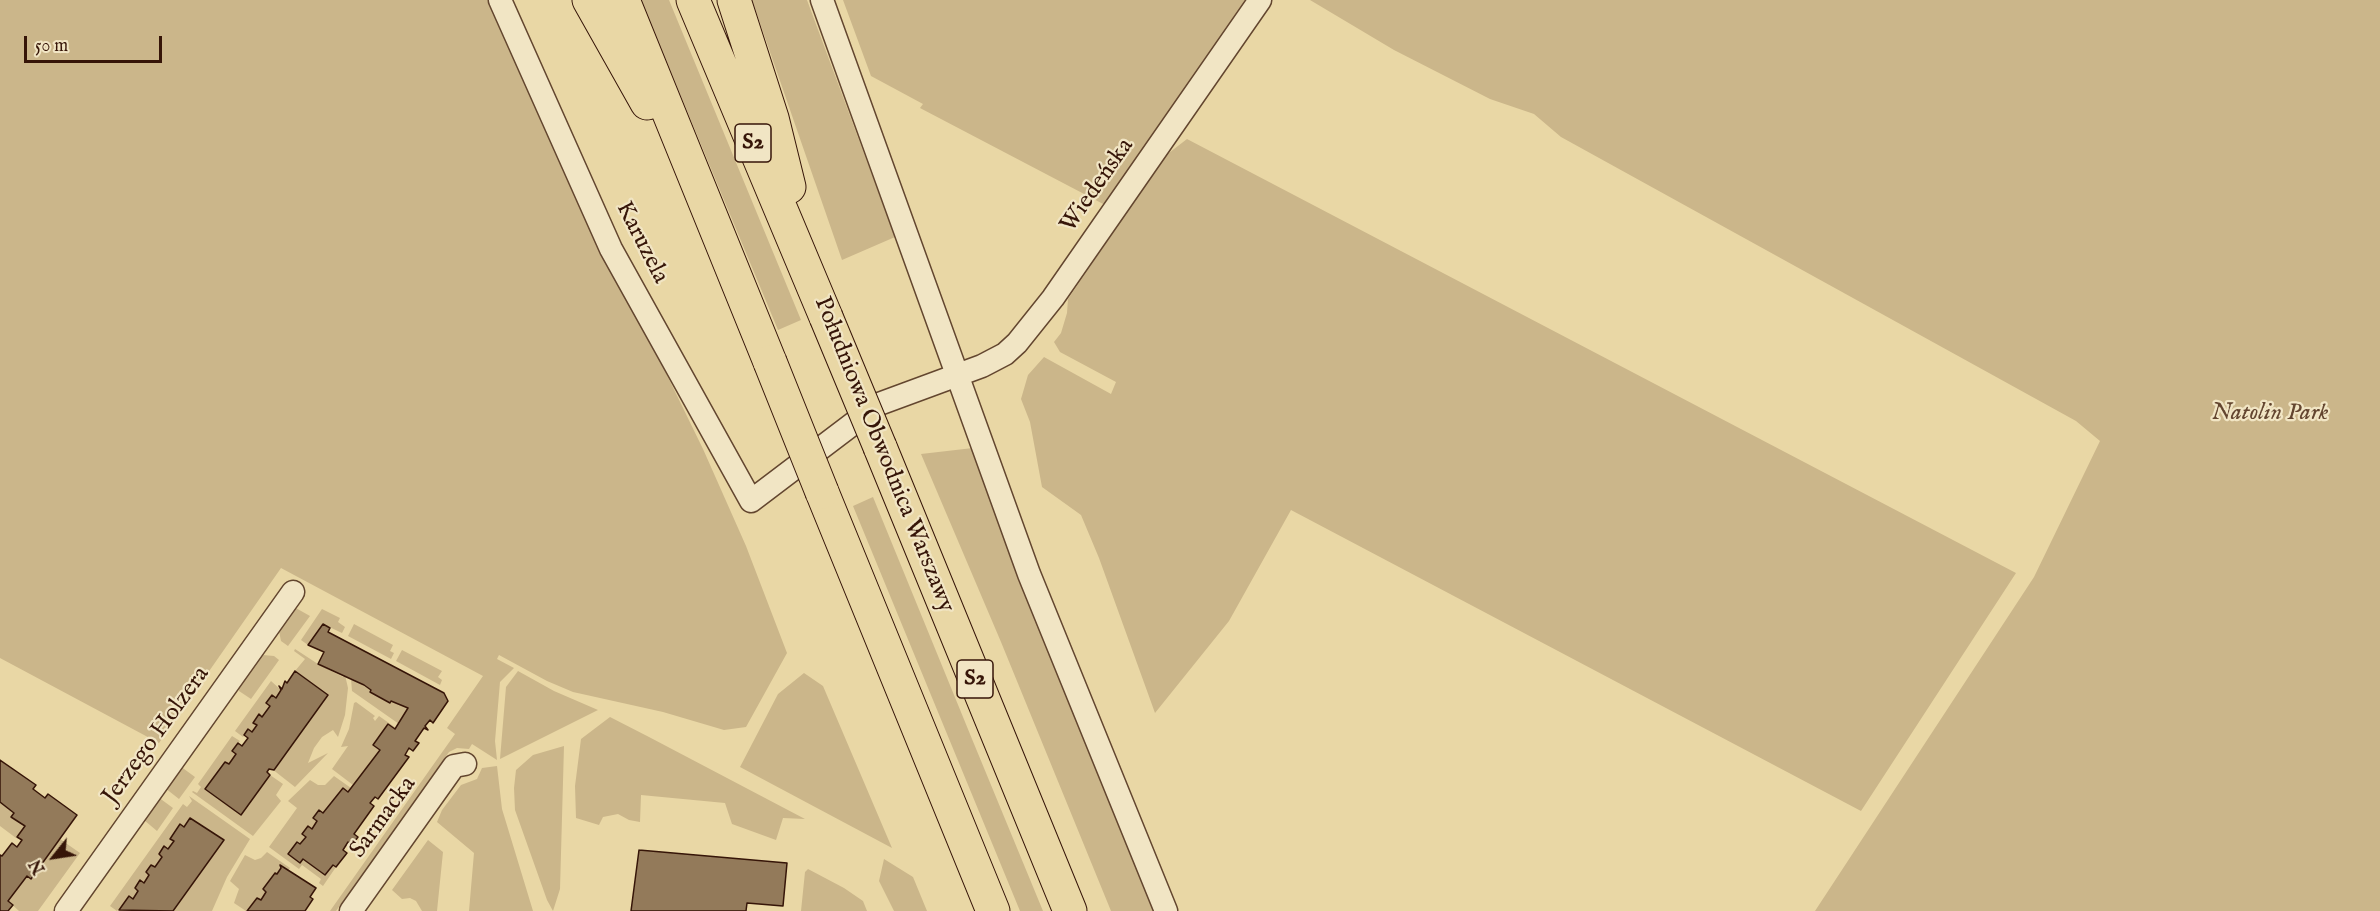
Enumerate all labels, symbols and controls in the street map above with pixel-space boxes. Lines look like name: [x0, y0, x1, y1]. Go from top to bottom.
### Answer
scale bar: [27, 24, 165, 62]
text: 50 m: [35, 35, 68, 58]
road number: S2: [735, 124, 771, 162]
street label: Wiedeńska: [1055, 133, 1141, 239]
street label: Karuzela: [608, 197, 674, 289]
street label: Południowa Obwodnica Warszawy: [806, 293, 960, 617]
park label: Natolin Park: [2212, 400, 2328, 428]
road number: S2: [957, 660, 993, 698]
street label: Jerzego Holzera: [97, 662, 217, 810]
street label: Sarmacka: [345, 772, 423, 864]
north arrow: [24, 827, 84, 887]
text: N: [26, 855, 51, 877]

